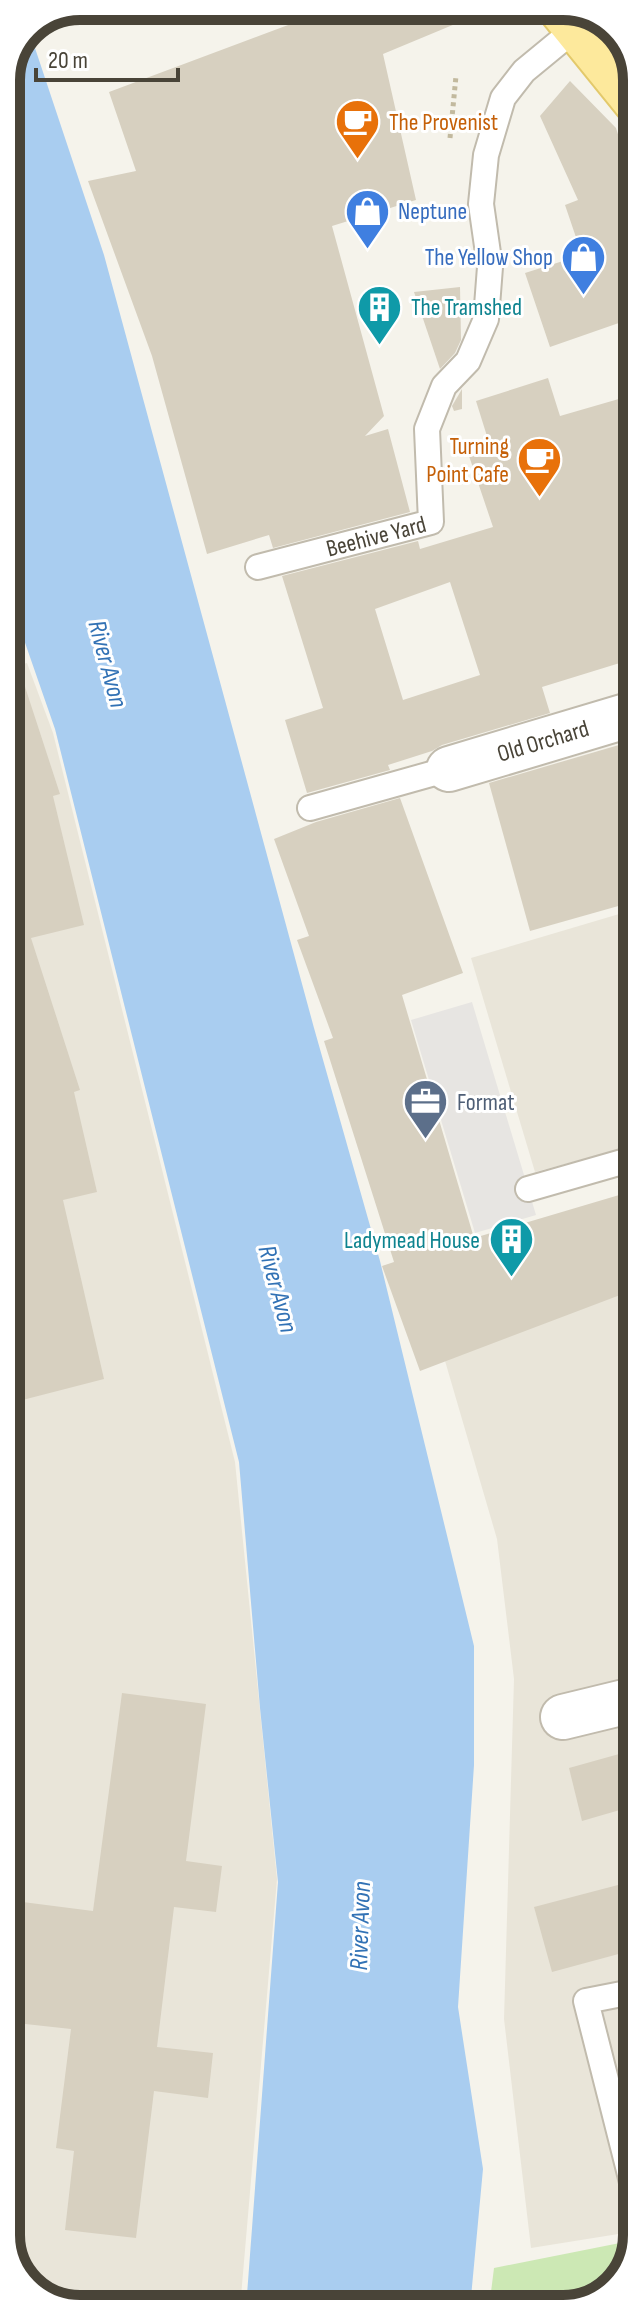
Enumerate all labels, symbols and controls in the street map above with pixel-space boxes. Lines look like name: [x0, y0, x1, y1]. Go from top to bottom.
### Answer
scale bar: [36, 32, 178, 82]
text: 20 m: [48, 46, 88, 75]
cafe icon: The Provenist: [334, 98, 382, 161]
place label: The Provenist: [389, 108, 498, 137]
shop icon: Neptune: [343, 187, 391, 250]
place label: Neptune: [398, 197, 467, 226]
shop icon: The Yellow Shop: [560, 233, 608, 296]
place label: The Yellow Shop: [425, 243, 553, 272]
building icon: The Tramshed: [356, 283, 404, 346]
place label: The Tramshed: [411, 293, 522, 322]
place label: Turning Point Cafe: [426, 432, 509, 489]
cafe icon: Turning Point Cafe: [516, 436, 564, 499]
street label: Beehive Yard: [323, 509, 429, 563]
water label: River Avon: [80, 617, 134, 711]
street label: Old Orchard: [494, 713, 592, 768]
office icon: Format: [402, 1078, 450, 1141]
place label: Format: [457, 1088, 515, 1117]
building icon: Ladymead House: [487, 1216, 535, 1279]
place label: Ladymead House: [344, 1226, 480, 1255]
water label: River Avon: [250, 1242, 304, 1336]
water label: River Avon: [344, 1881, 378, 1971]

